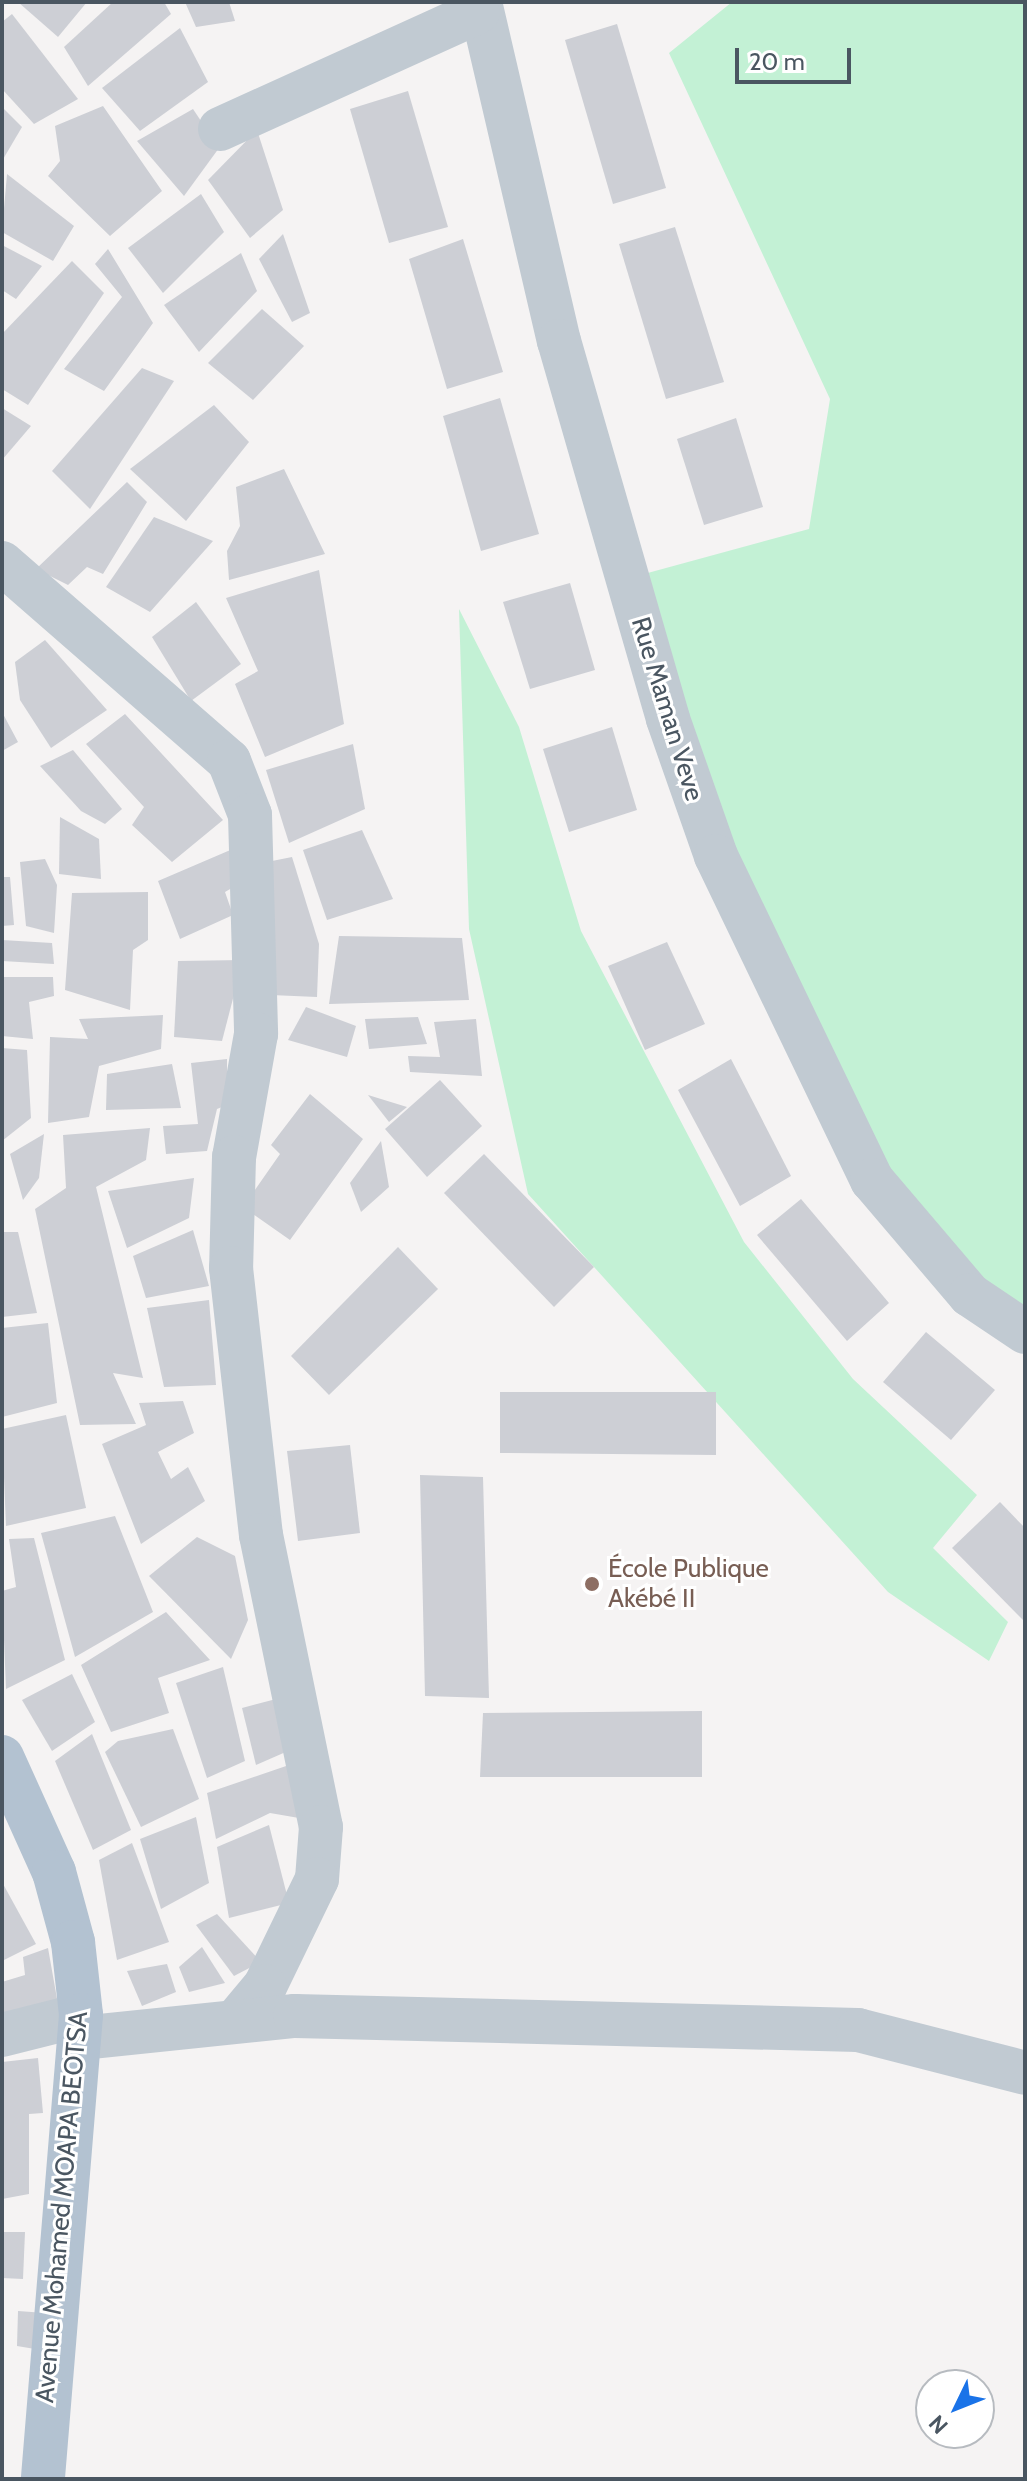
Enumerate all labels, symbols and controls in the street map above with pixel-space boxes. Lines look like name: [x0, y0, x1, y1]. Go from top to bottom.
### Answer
scale bar: [739, 32, 855, 82]
text: 20 m: [749, 47, 805, 76]
street label: Rue Maman Veve: [624, 613, 710, 805]
place label: École Publique Akébé II: [608, 1553, 769, 1614]
marker: École Publique Akébé II: [583, 1575, 601, 1593]
street label: Avenue Mohamed MOAPA BEOTSA: [29, 2010, 95, 2404]
north arrow: [915, 2369, 995, 2449]
text: N: [923, 2409, 954, 2439]

